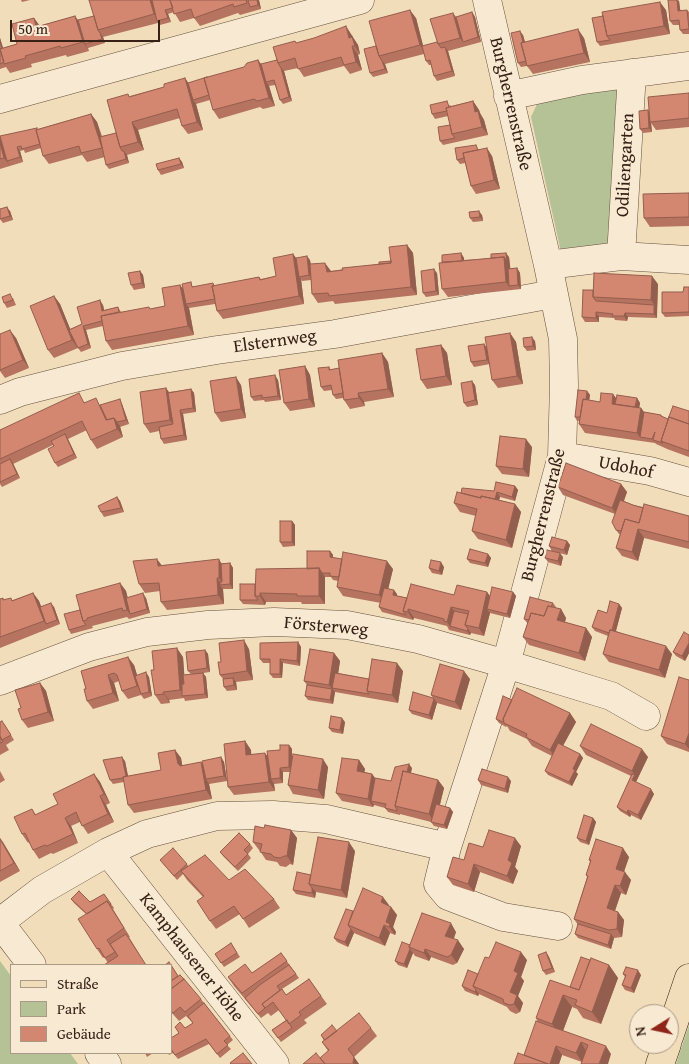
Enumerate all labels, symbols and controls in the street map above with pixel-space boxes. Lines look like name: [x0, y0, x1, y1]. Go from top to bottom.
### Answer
scale bar: [12, 10, 162, 42]
text: 50 m: [18, 18, 48, 39]
street label: Burgherrenstraße: [484, 35, 536, 173]
street label: Odiliengarten: [612, 112, 640, 218]
street label: Elsternweg: [232, 325, 318, 359]
street label: Burgherrenstraße: [517, 446, 571, 584]
street label: Udohof: [597, 452, 655, 484]
street label: Försterweg: [283, 613, 369, 641]
street label: Kamphausener Höhe: [134, 889, 248, 1027]
legend: [10, 964, 172, 1054]
text: Straße: [57, 973, 99, 994]
text: Park: [57, 998, 86, 1019]
north arrow: [629, 1004, 679, 1054]
text: Gebäude: [57, 1023, 111, 1044]
text: N: [630, 1025, 651, 1038]

